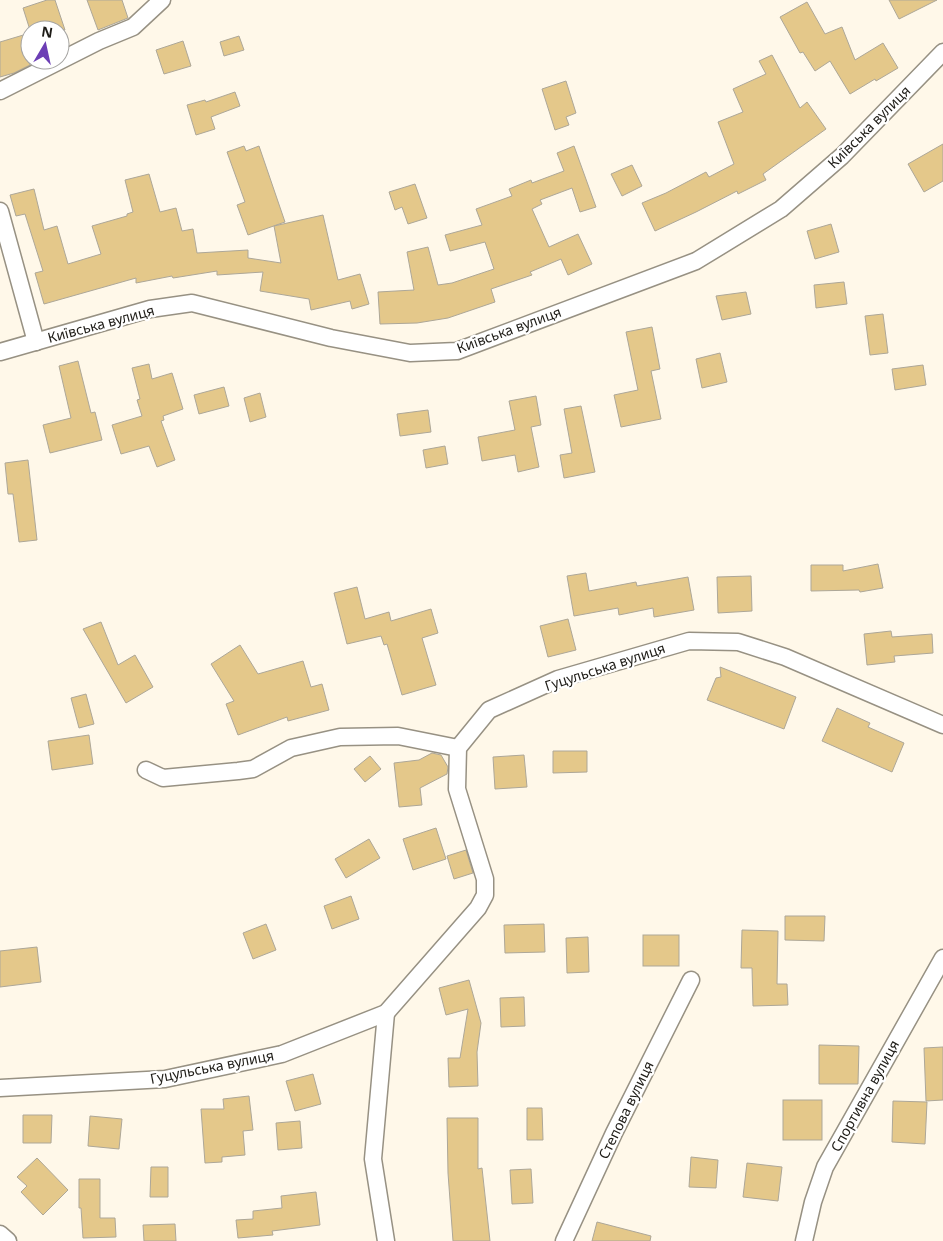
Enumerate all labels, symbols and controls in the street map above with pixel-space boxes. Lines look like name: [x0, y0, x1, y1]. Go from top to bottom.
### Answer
north arrow: [20, 20, 70, 70]
text: N: [40, 21, 54, 42]
street label: Київська вулиця: [823, 81, 914, 172]
street label: Київська вулиця: [45, 300, 156, 347]
street label: Київська вулиця: [454, 302, 564, 357]
street label: Гуцульська вулиця: [542, 638, 668, 695]
street label: Спортивна вулиця: [826, 1036, 903, 1155]
street label: Гуцульська вулиця: [148, 1045, 275, 1088]
street label: Степова вулиця: [594, 1058, 658, 1162]

